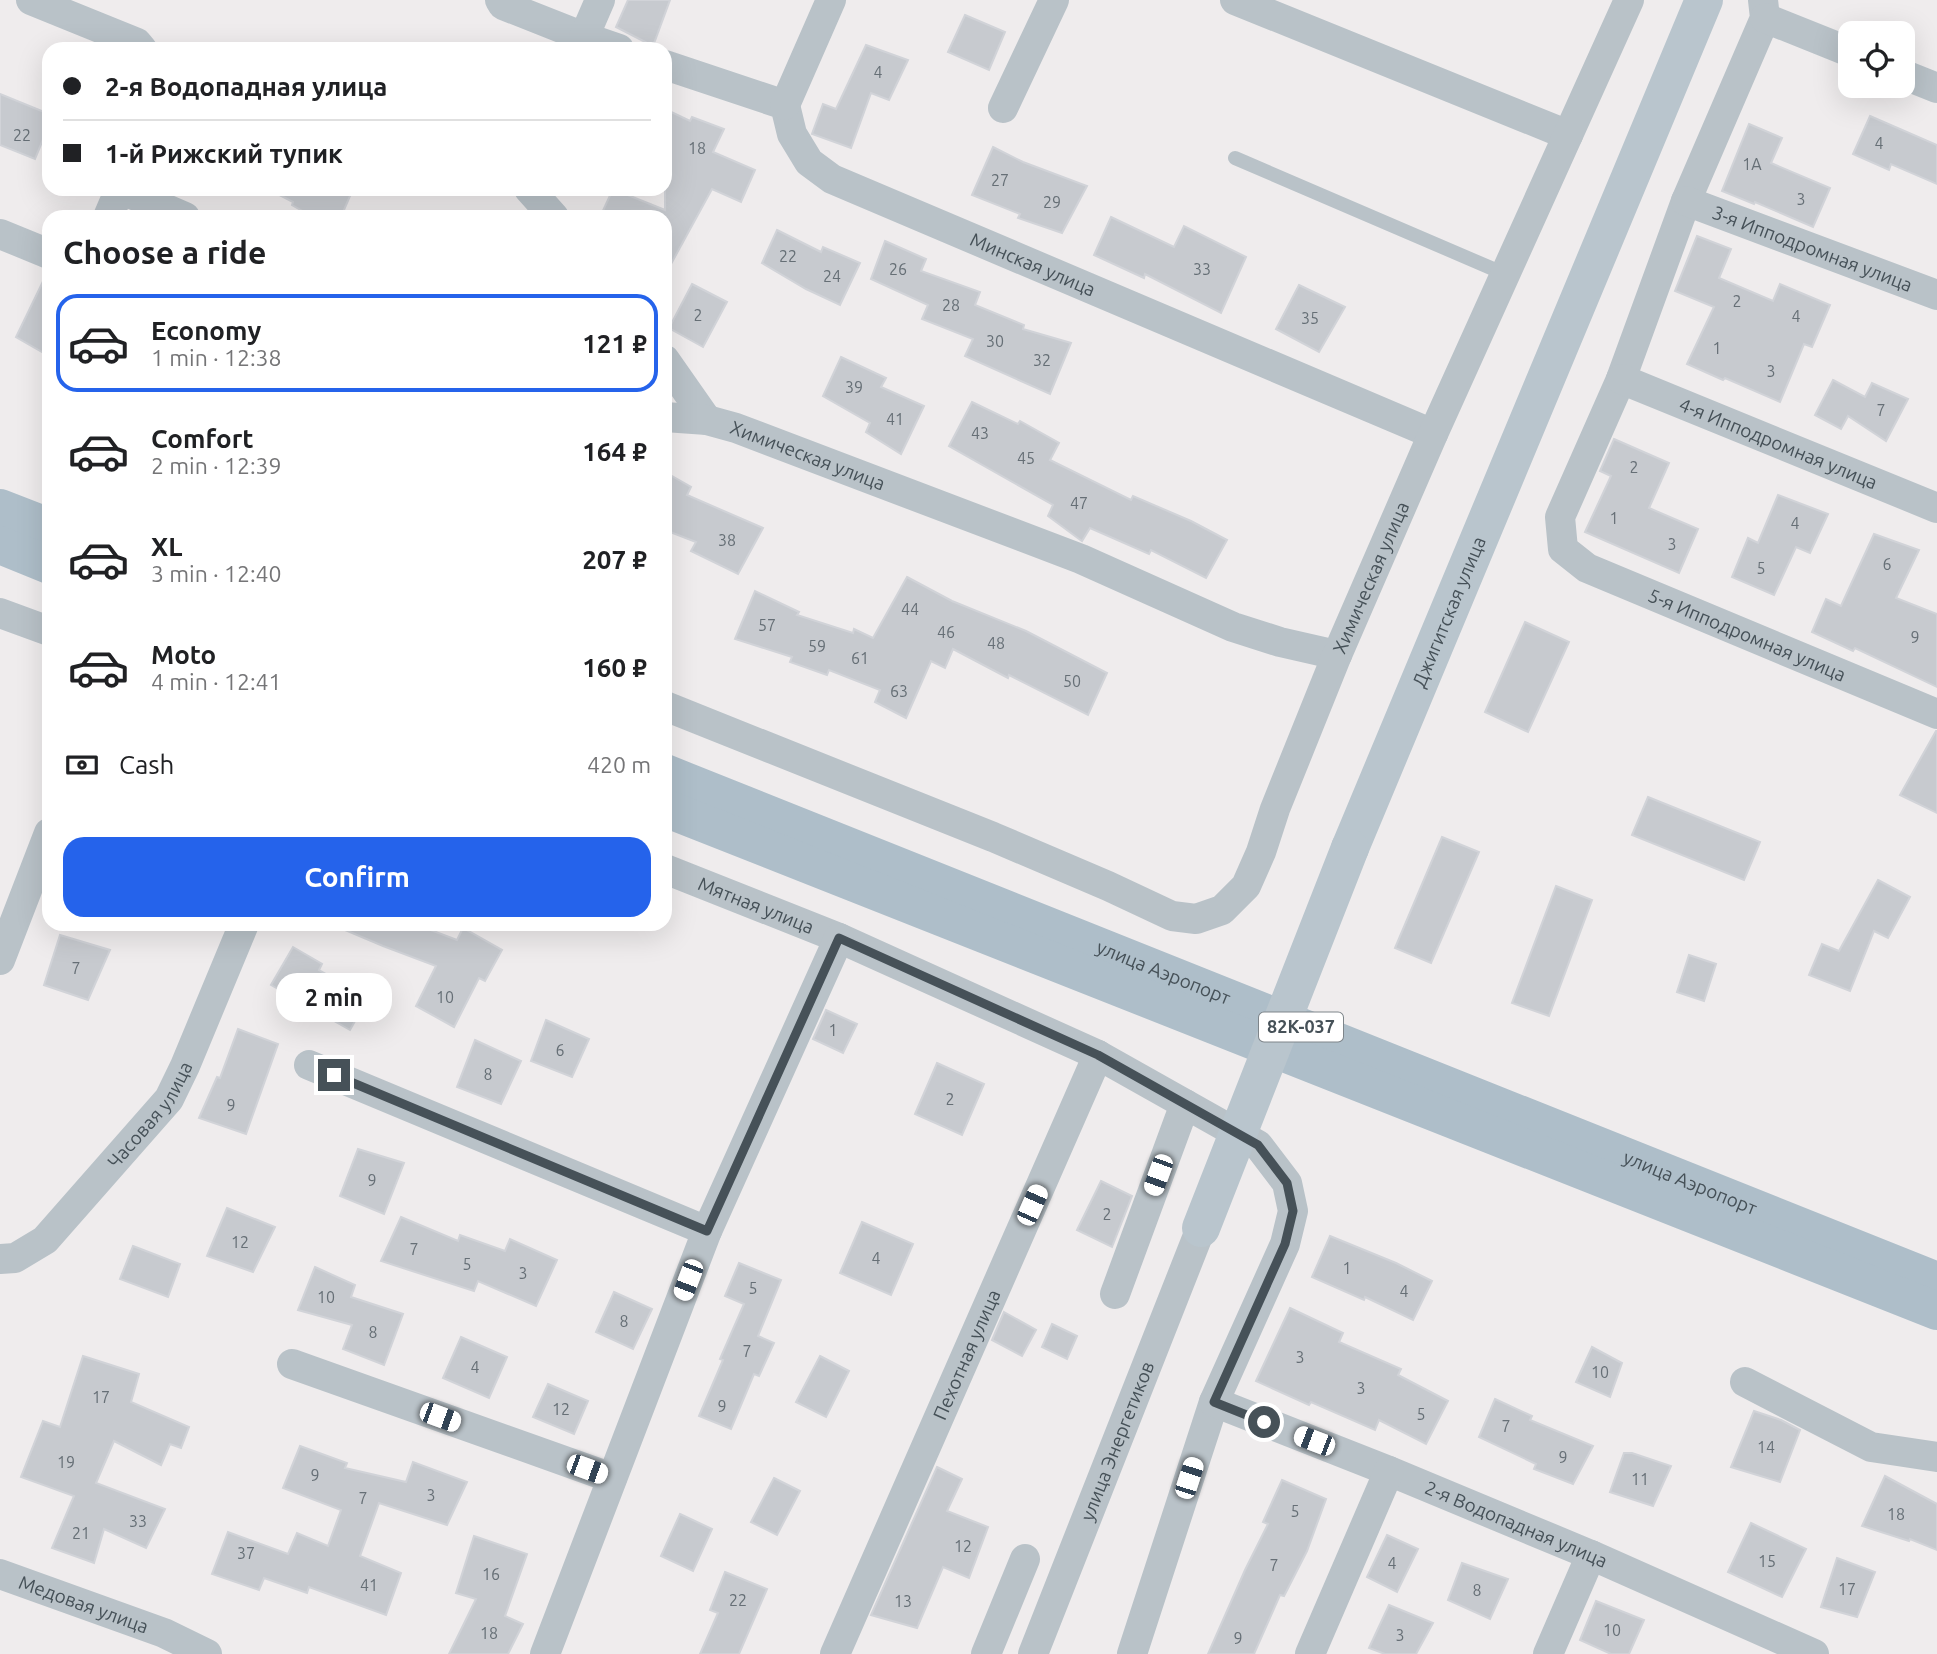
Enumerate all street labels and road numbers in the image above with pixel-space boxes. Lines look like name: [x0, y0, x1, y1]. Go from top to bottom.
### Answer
street label: 3-я Ипподромная улица: [1709, 201, 1916, 296]
street label: Минская улица: [967, 228, 1099, 301]
street label: 4-я Ипподромная улица: [1676, 393, 1881, 494]
street label: Химическая улица: [727, 416, 888, 495]
street label: Химическая улица: [1328, 498, 1413, 657]
street label: Джигитская улица: [1407, 533, 1490, 690]
street label: 5-я Ипподромная улица: [1645, 584, 1849, 686]
street label: Мятная улица: [695, 872, 817, 938]
street label: улица Аэропорт: [1094, 936, 1234, 1009]
road number: 82К-037: [1259, 1012, 1343, 1042]
street label: Часовая улица: [103, 1058, 197, 1172]
street label: улица Аэропорт: [1620, 1146, 1761, 1219]
street label: Пехотная улица: [928, 1286, 1005, 1423]
street label: улица Энергетиков: [1076, 1358, 1158, 1524]
street label: 2-я Водопадная улица: [1422, 1476, 1611, 1572]
street label: Медовая улица: [16, 1571, 152, 1638]

